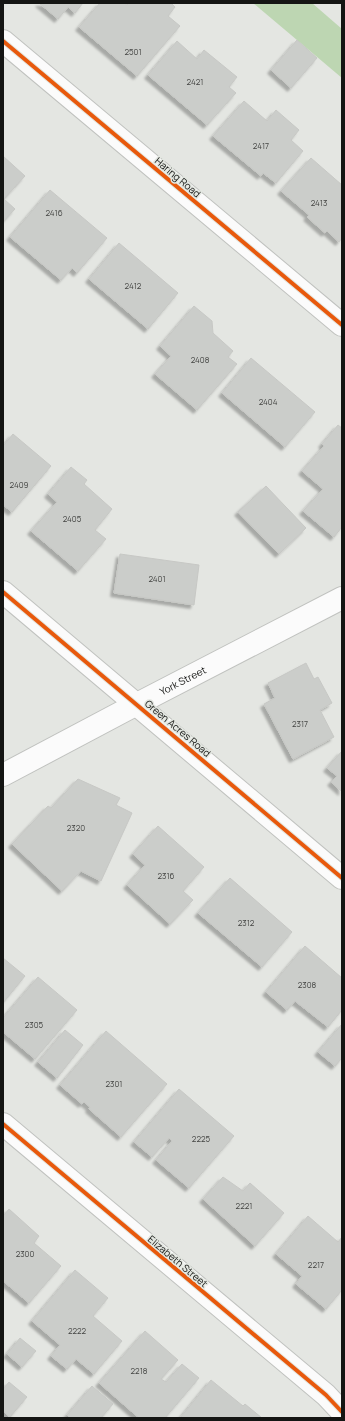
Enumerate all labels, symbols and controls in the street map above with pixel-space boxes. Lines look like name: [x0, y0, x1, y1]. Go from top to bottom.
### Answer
house number: 2501: [124, 46, 142, 57]
house number: 2421: [187, 76, 203, 87]
house number: 2417: [253, 140, 269, 151]
street label: Haring Road: [152, 154, 204, 200]
house number: 2413: [311, 197, 327, 208]
house number: 2416: [45, 207, 63, 218]
house number: 2412: [125, 280, 142, 291]
house number: 2408: [191, 354, 210, 365]
house number: 2404: [259, 396, 278, 407]
house number: 2409: [10, 479, 29, 490]
house number: 2405: [63, 513, 82, 524]
house number: 2401: [148, 573, 166, 584]
street label: York Street: [157, 663, 208, 698]
street label: Green Acres Road: [142, 696, 214, 760]
house number: 2317: [292, 718, 308, 729]
house number: 2320: [67, 822, 85, 833]
house number: 2316: [157, 870, 175, 881]
house number: 2312: [238, 917, 255, 928]
house number: 2308: [298, 979, 317, 990]
house number: 2305: [25, 1019, 44, 1030]
house number: 2301: [106, 1078, 122, 1089]
house number: 2225: [192, 1133, 211, 1144]
house number: 2221: [236, 1200, 252, 1211]
street label: Elizabeth Street: [145, 1232, 211, 1290]
house number: 2300: [16, 1248, 34, 1259]
house number: 2217: [308, 1259, 324, 1270]
house number: 2222: [68, 1325, 87, 1336]
house number: 2218: [131, 1365, 148, 1376]

